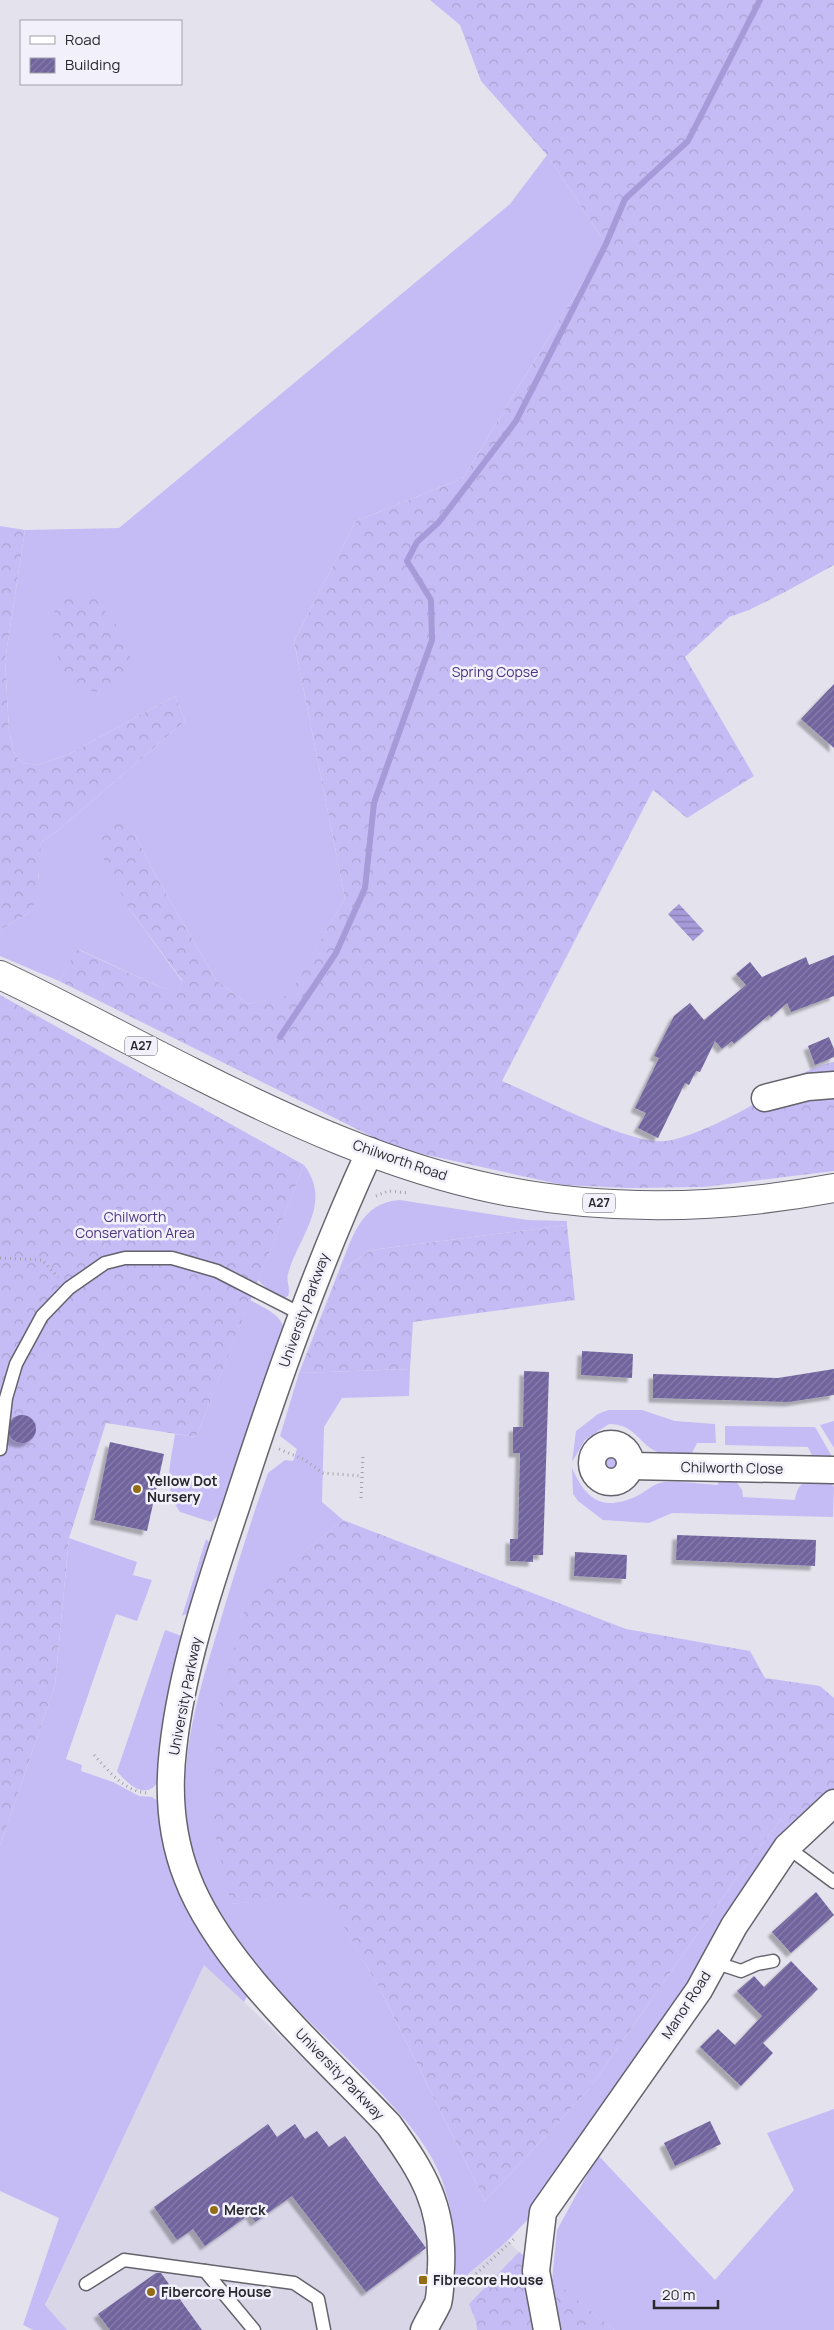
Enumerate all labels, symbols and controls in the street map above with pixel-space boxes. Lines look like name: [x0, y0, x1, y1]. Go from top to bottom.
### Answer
legend: [20, 20, 182, 85]
text: Road: [65, 29, 101, 50]
text: Building: [65, 54, 120, 75]
park label: Spring Copse: [452, 662, 538, 681]
road number: A27: [125, 1036, 157, 1056]
street label: Chilworth Road: [350, 1134, 450, 1185]
road number: A27: [583, 1194, 615, 1212]
park label: Chilworth Conservation Area: [75, 1207, 195, 1242]
street label: University Parkway: [274, 1249, 333, 1370]
street label: Chilworth Close: [681, 1457, 783, 1478]
place label: Yellow Dot Nursery: [147, 1471, 218, 1506]
marker: Yellow Dot Nursery: [131, 1483, 143, 1495]
street label: University Parkway: [164, 1634, 205, 1757]
street label: Manor Road: [657, 1967, 715, 2042]
street label: University Parkway: [292, 2024, 389, 2124]
place label: Merck: [224, 2200, 266, 2219]
marker: Merck: [208, 2204, 220, 2216]
place label: Fibrecore House: [433, 2270, 543, 2289]
marker: Fibrecore House: [417, 2274, 429, 2286]
scale bar: [654, 2278, 718, 2310]
place label: Fibercore House: [161, 2282, 271, 2301]
text: 20 m: [662, 2284, 695, 2305]
marker: Fibercore House: [145, 2286, 157, 2298]

